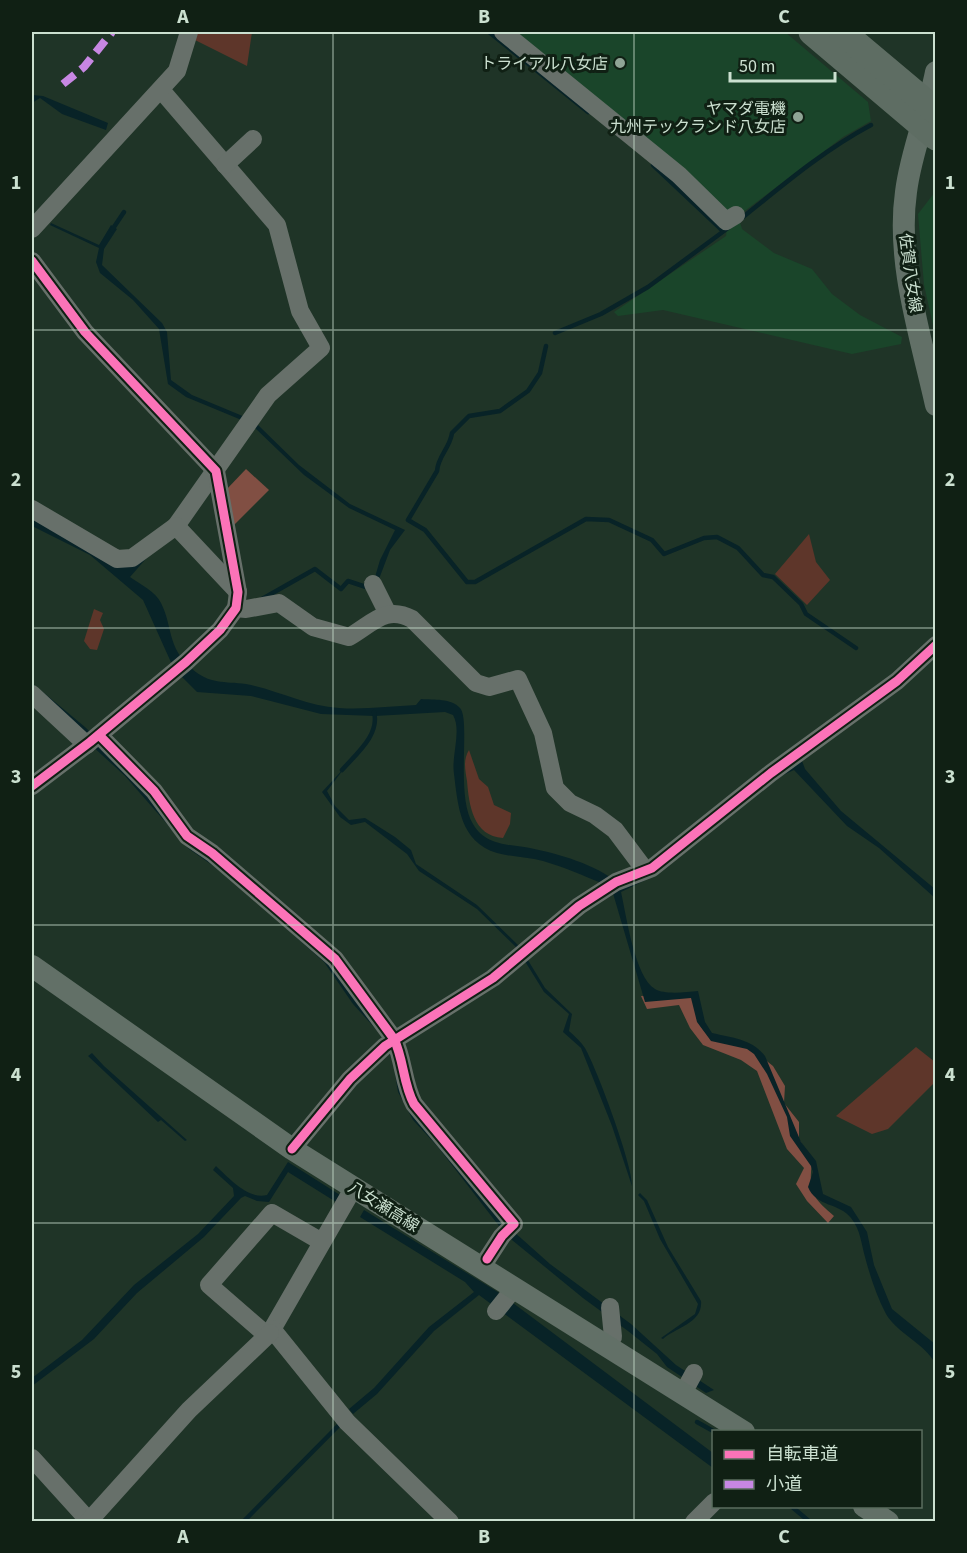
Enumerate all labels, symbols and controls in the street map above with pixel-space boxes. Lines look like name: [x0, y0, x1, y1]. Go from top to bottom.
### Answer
text: A: [176, 3, 189, 31]
text: B: [478, 3, 490, 31]
text: C: [778, 3, 790, 31]
scale bar: [730, 45, 835, 83]
place label: トライアル八女店: [480, 53, 608, 75]
text: 50 m: [739, 54, 775, 79]
marker: トライアル八女店: [613, 56, 627, 70]
place label: ヤマダ電機 九州テックランド八女店: [610, 98, 786, 138]
marker: ヤマダ電機 九州テックランド八女店: [791, 110, 805, 124]
text: 1: [11, 169, 21, 197]
text: 1: [945, 169, 955, 197]
street label: 佐賀八女線: [894, 232, 926, 314]
text: 2: [11, 466, 21, 494]
text: 2: [945, 466, 955, 494]
text: 3: [11, 763, 21, 791]
text: 3: [945, 763, 955, 791]
text: 4: [11, 1061, 22, 1089]
text: 4: [945, 1061, 956, 1089]
street label: 八女瀬高線: [344, 1176, 423, 1237]
text: 5: [11, 1358, 21, 1386]
text: 5: [945, 1358, 955, 1386]
legend: [712, 1430, 922, 1508]
text: 自転車道: [766, 1442, 838, 1467]
text: 小道: [766, 1472, 802, 1497]
text: A: [176, 1523, 189, 1551]
text: B: [478, 1523, 490, 1551]
text: C: [778, 1523, 790, 1551]

